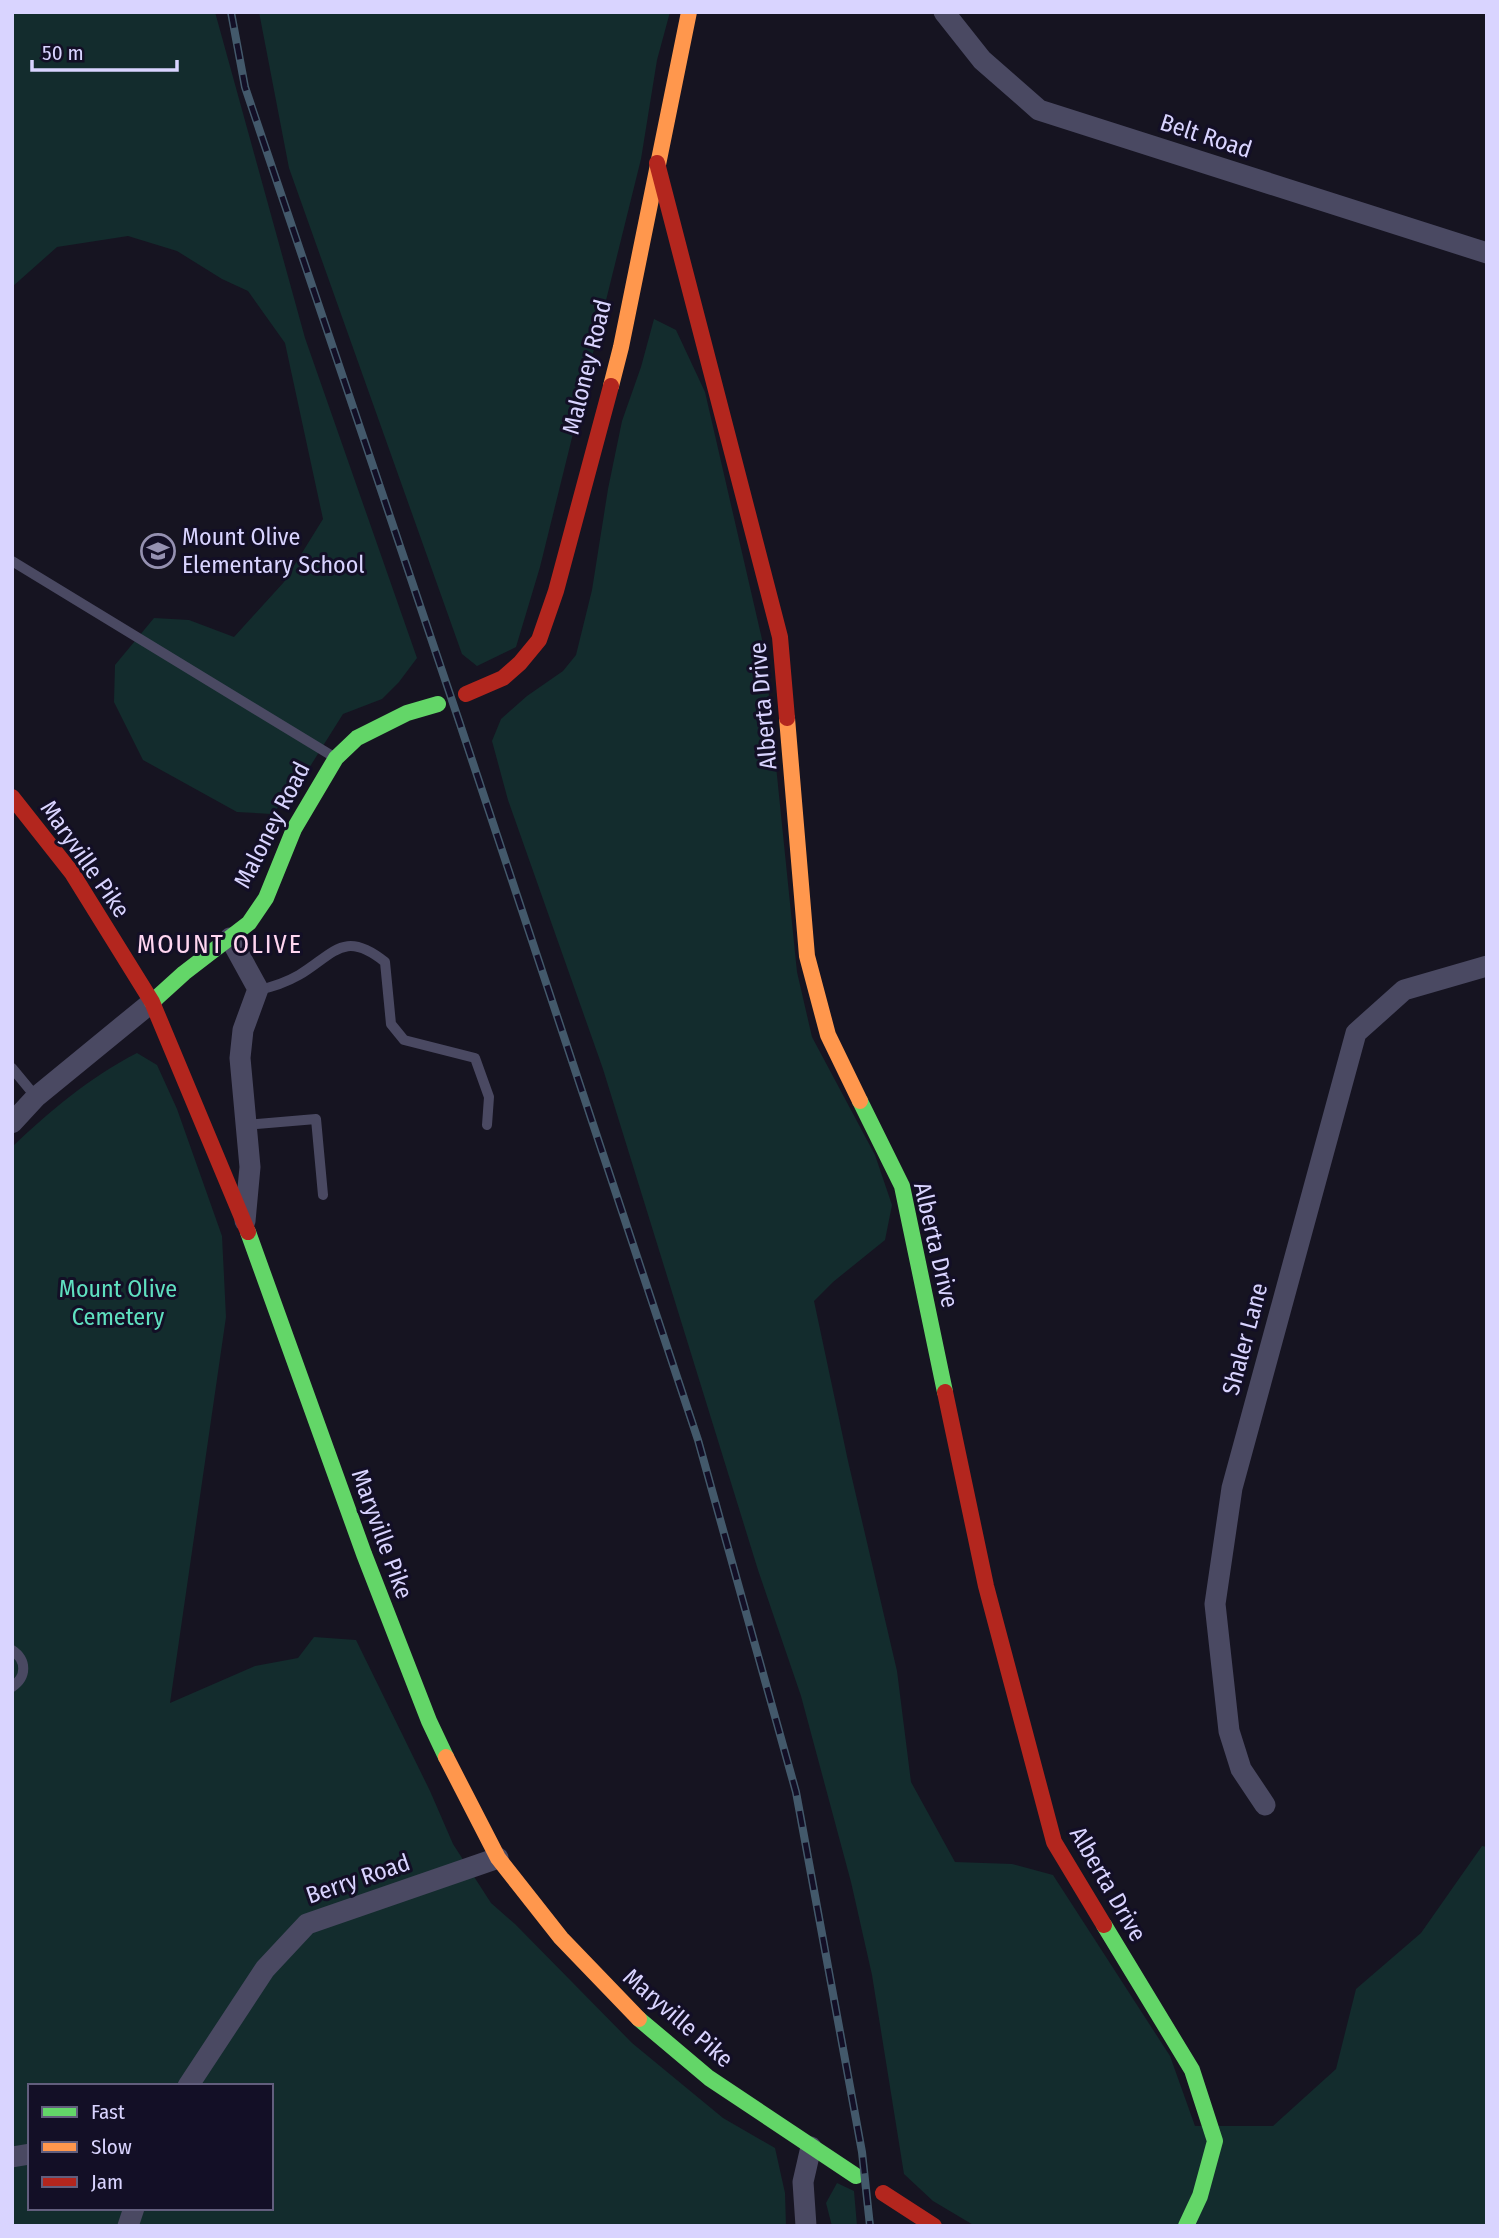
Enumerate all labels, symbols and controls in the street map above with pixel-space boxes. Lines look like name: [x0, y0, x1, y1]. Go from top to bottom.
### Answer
scale bar: [32, 28, 177, 72]
text: 50 m: [42, 40, 84, 66]
street label: Belt Road: [1157, 108, 1255, 164]
street label: Maloney Road: [557, 297, 617, 437]
place label: Mount Olive Elementary School: [182, 523, 365, 579]
school or university icon: Mount Olive Elementary School: [139, 532, 177, 570]
street label: Alberta Drive: [743, 641, 783, 771]
street label: Maloney Road: [228, 757, 316, 893]
street label: Maryville Pike: [34, 795, 136, 923]
district label: MOUNT OLIVE: [137, 929, 303, 960]
street label: Alberta Drive: [908, 1180, 964, 1310]
park label: Mount Olive Cemetery: [59, 1275, 177, 1331]
street label: Shaler Lane: [1217, 1280, 1273, 1398]
street label: Maryville Pike: [346, 1465, 418, 1603]
street label: Alberta Drive: [1064, 1822, 1152, 1946]
street label: Berry Road: [302, 1848, 414, 1910]
street label: Maryville Pike: [617, 1963, 739, 2073]
legend: [28, 2084, 273, 2210]
text: Fast: [91, 2099, 125, 2125]
text: Slow: [91, 2134, 132, 2160]
text: Jam: [91, 2169, 123, 2195]

